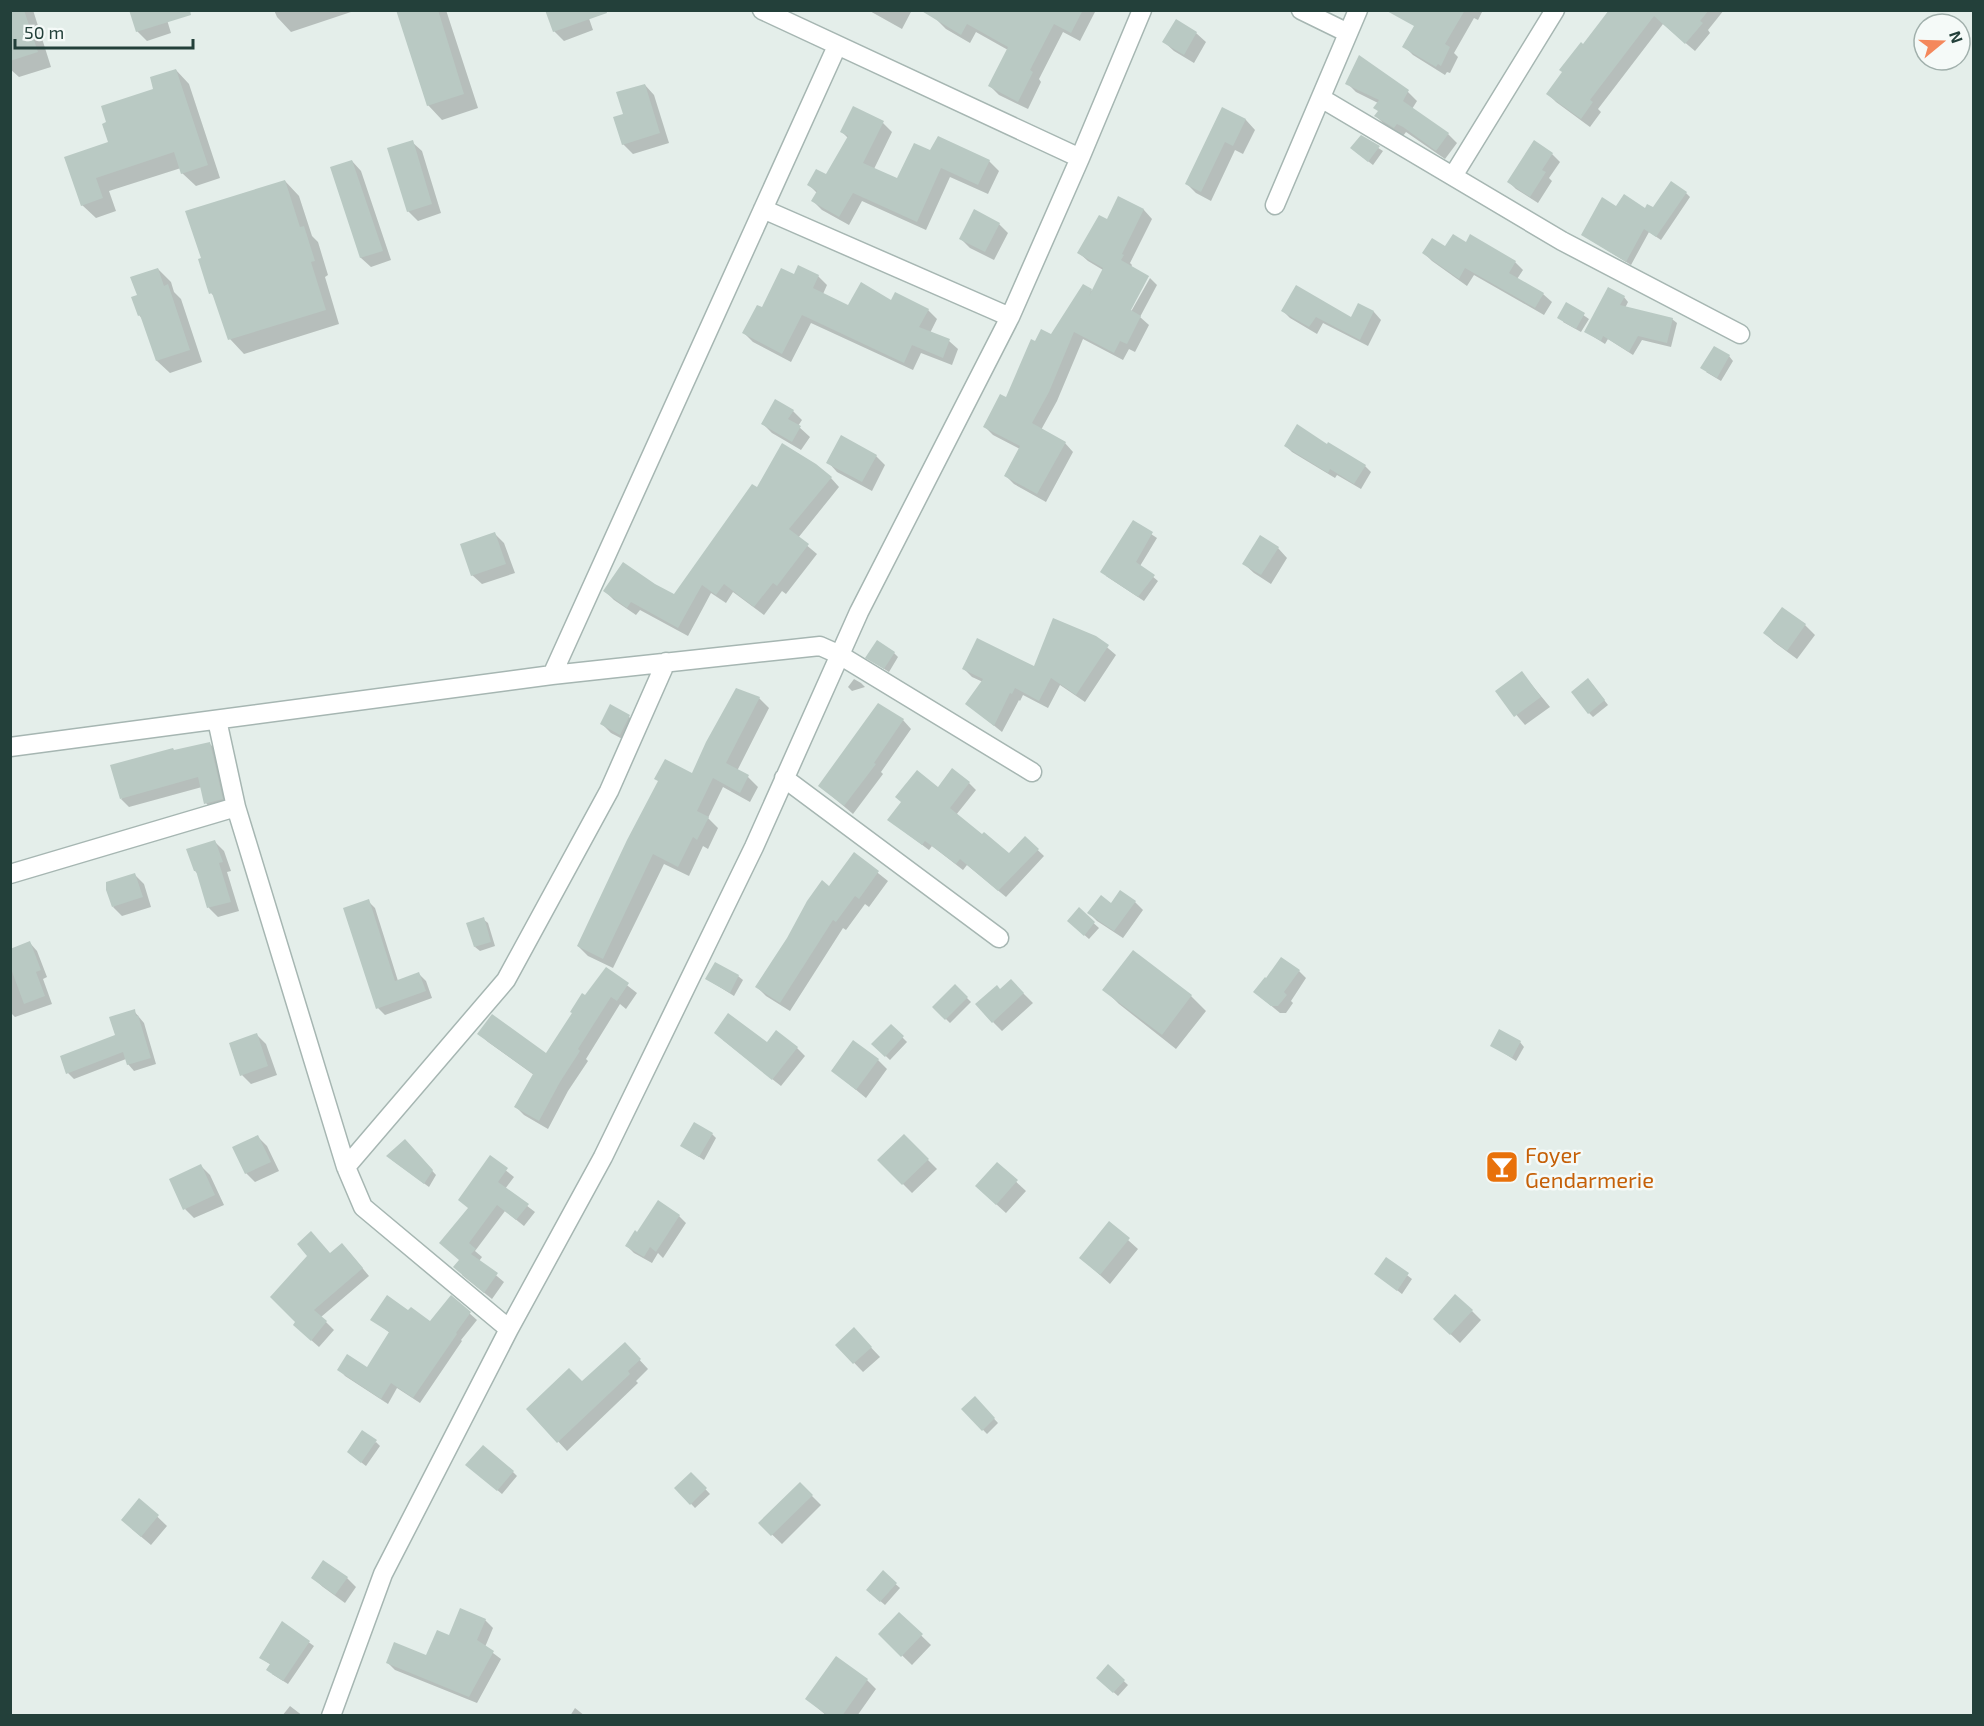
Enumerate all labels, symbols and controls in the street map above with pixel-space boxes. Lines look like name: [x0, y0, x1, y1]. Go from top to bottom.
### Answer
scale bar: [15, 12, 194, 50]
north arrow: [1912, 12, 1972, 72]
text: 50 m: [24, 21, 64, 43]
text: N: [1946, 28, 1968, 46]
place label: Foyer Gendarmerie: [1525, 1141, 1654, 1192]
bar icon: Foyer Gendarmerie: [1484, 1149, 1520, 1185]

